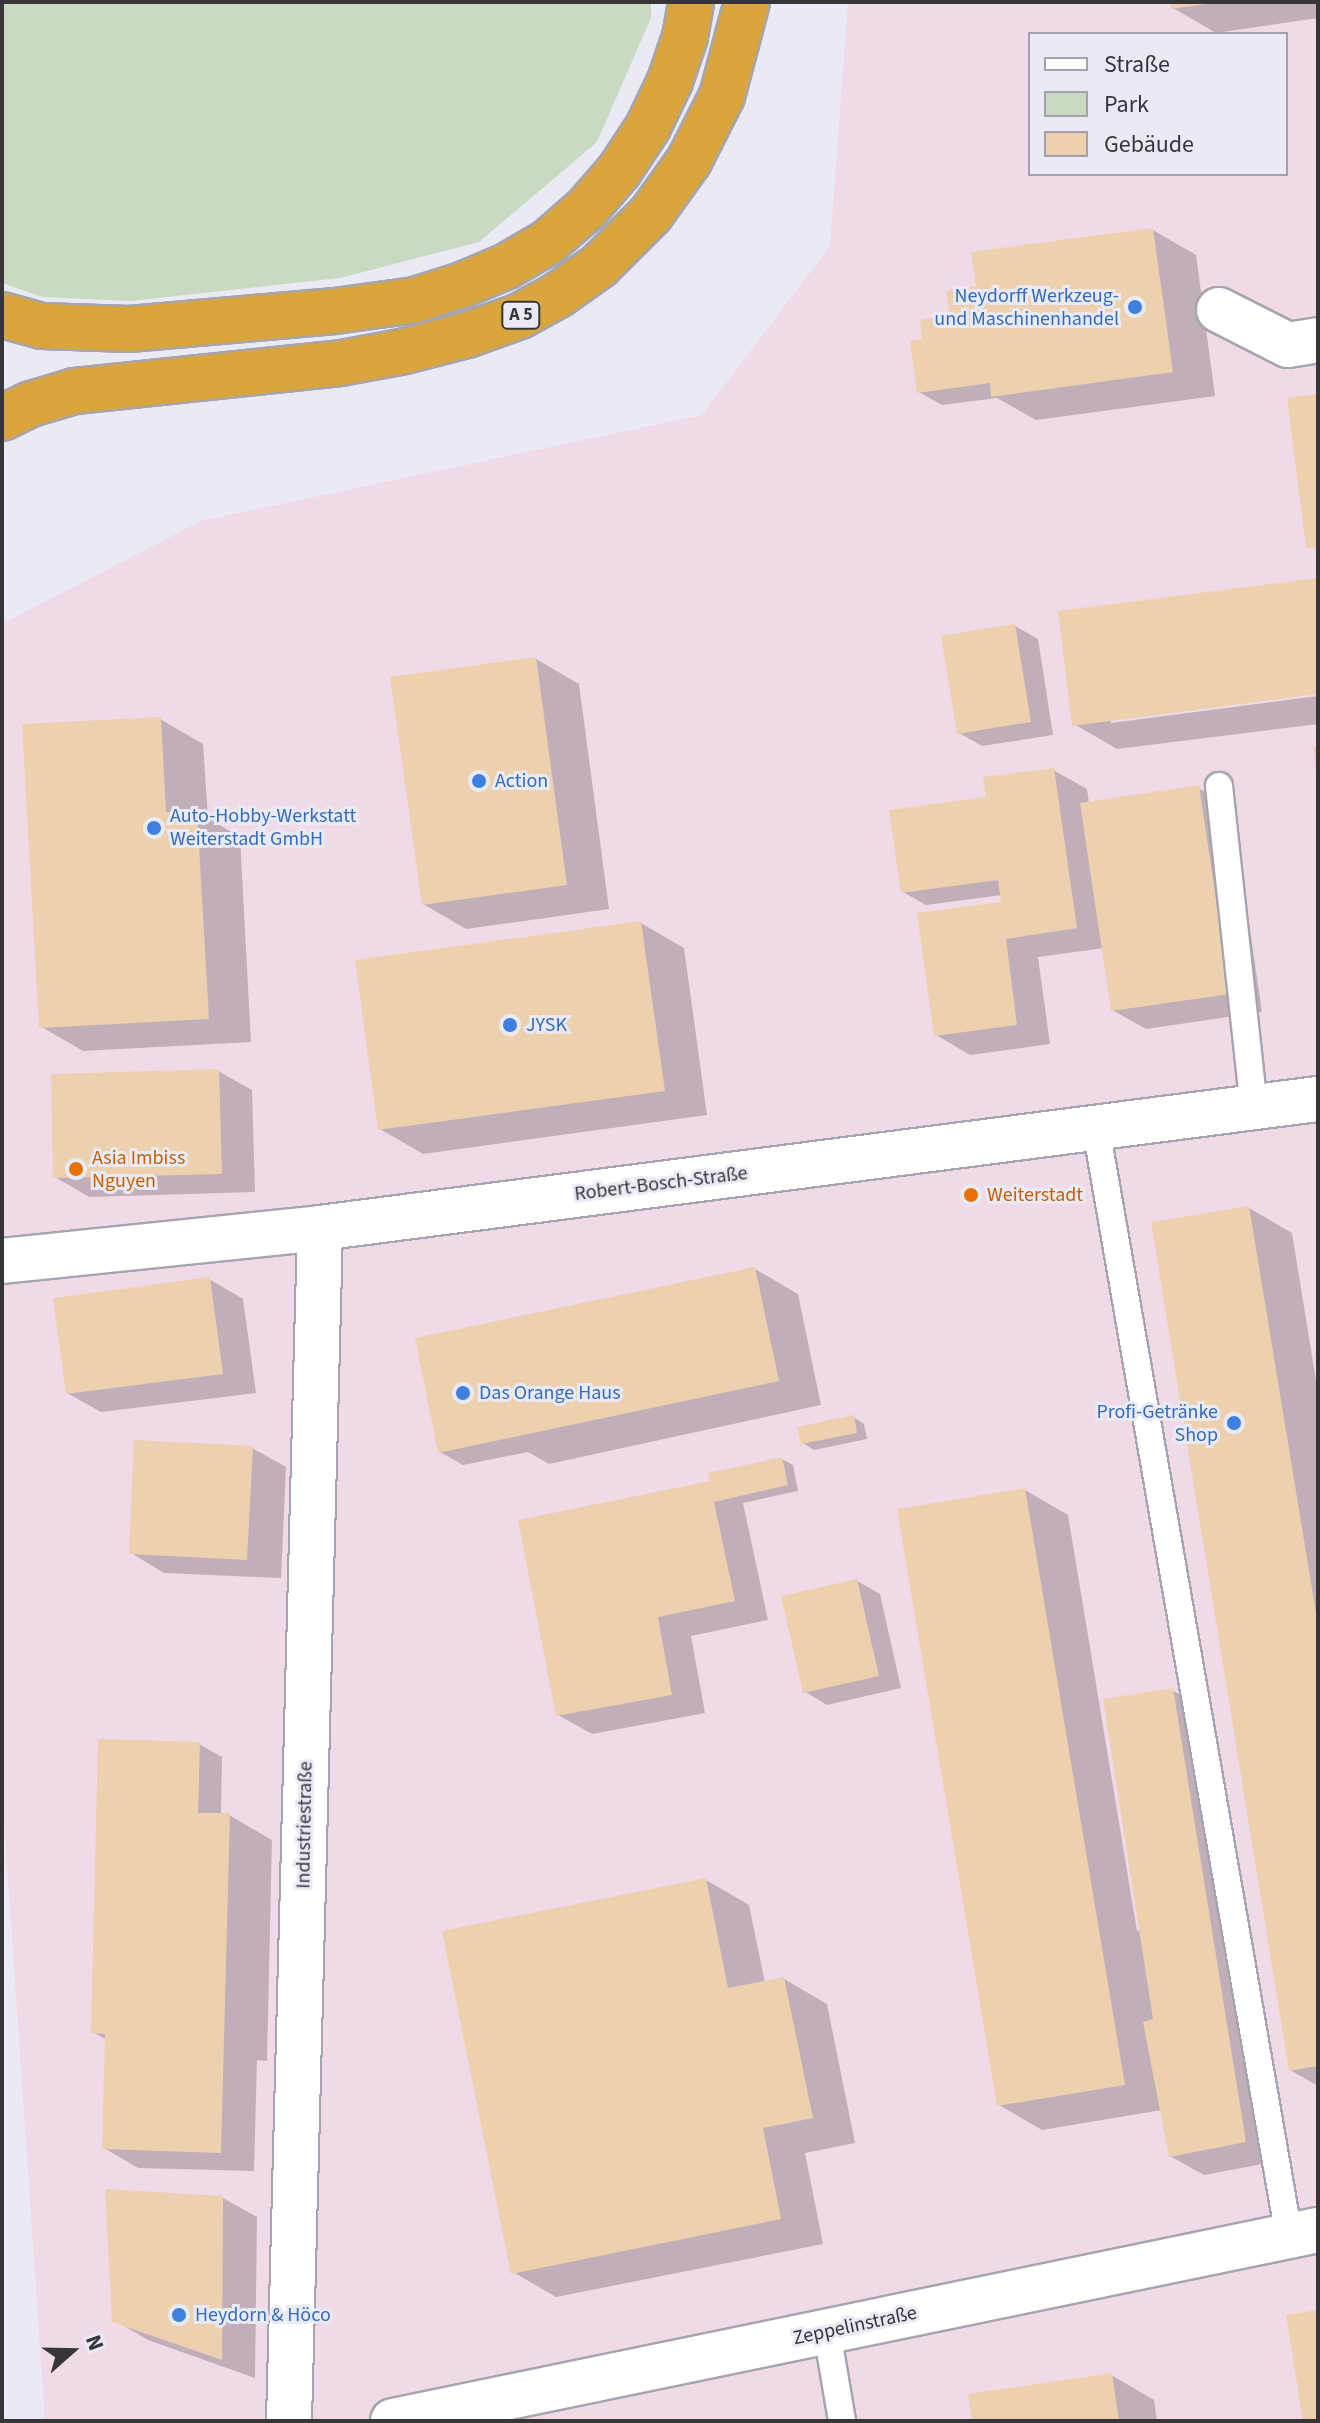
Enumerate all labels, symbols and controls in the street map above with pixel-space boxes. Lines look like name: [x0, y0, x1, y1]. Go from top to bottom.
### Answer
legend: [1028, 32, 1288, 176]
text: Straße: [1104, 47, 1170, 82]
text: Park: [1104, 87, 1149, 122]
text: Gebäude: [1104, 127, 1194, 162]
place label: Neydorff Werkzeug- und Maschinenhandel: [934, 284, 1119, 331]
marker: Neydorff Werkzeug- und Maschinenhandel: [1126, 298, 1144, 316]
road number: A 5: [501, 301, 541, 329]
place label: Action: [495, 769, 548, 793]
marker: Action: [470, 772, 488, 790]
place label: Auto-Hobby-Werkstatt Weiterstadt GmbH: [170, 804, 356, 851]
marker: Auto-Hobby-Werkstatt Weiterstadt GmbH: [145, 819, 163, 837]
place label: JYSK: [526, 1013, 567, 1037]
marker: JYSK: [501, 1016, 519, 1034]
place label: Asia Imbiss Nguyen: [92, 1146, 185, 1193]
marker: Asia Imbiss Nguyen: [67, 1160, 85, 1178]
street label: Robert-Bosch-Straße: [573, 1161, 749, 1207]
place label: Weiterstadt: [987, 1183, 1083, 1207]
marker: Weiterstadt: [962, 1186, 980, 1204]
place label: Das Orange Haus: [479, 1381, 621, 1405]
marker: Das Orange Haus: [454, 1384, 472, 1402]
place label: Profi-Getränke Shop: [1096, 1400, 1218, 1447]
marker: Profi-Getränke Shop: [1225, 1414, 1243, 1432]
street label: Industriestraße: [292, 1761, 318, 1889]
street label: Zeppelinstraße: [791, 2301, 919, 2351]
place label: Heydorn & Höco: [195, 2303, 331, 2327]
marker: Heydorn & Höco: [170, 2306, 188, 2324]
north arrow: [32, 2311, 112, 2391]
text: N: [77, 2330, 112, 2355]

